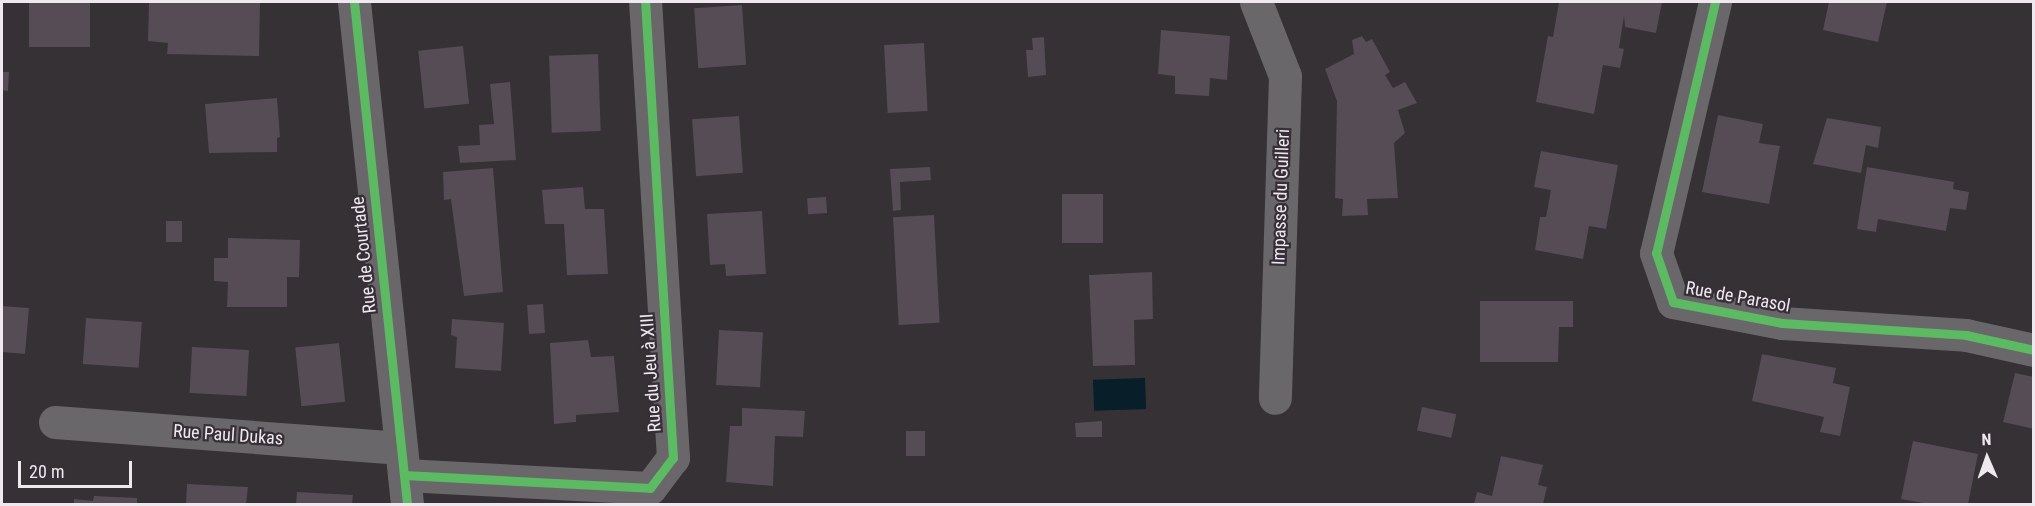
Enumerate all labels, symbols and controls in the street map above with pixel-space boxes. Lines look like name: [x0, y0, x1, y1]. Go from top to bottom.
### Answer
street label: Impasse du Guilleri: [1268, 129, 1294, 265]
street label: Rue de Courtade: [347, 195, 381, 315]
street label: Rue de Parasol: [1684, 277, 1792, 317]
street label: Rue du Jeu à XIII: [636, 313, 666, 433]
street label: Rue Paul Dukas: [172, 420, 284, 450]
north arrow: [1957, 428, 2017, 488]
text: N: [1981, 430, 1992, 449]
scale bar: [21, 449, 135, 487]
text: 20 m: [29, 461, 64, 482]

